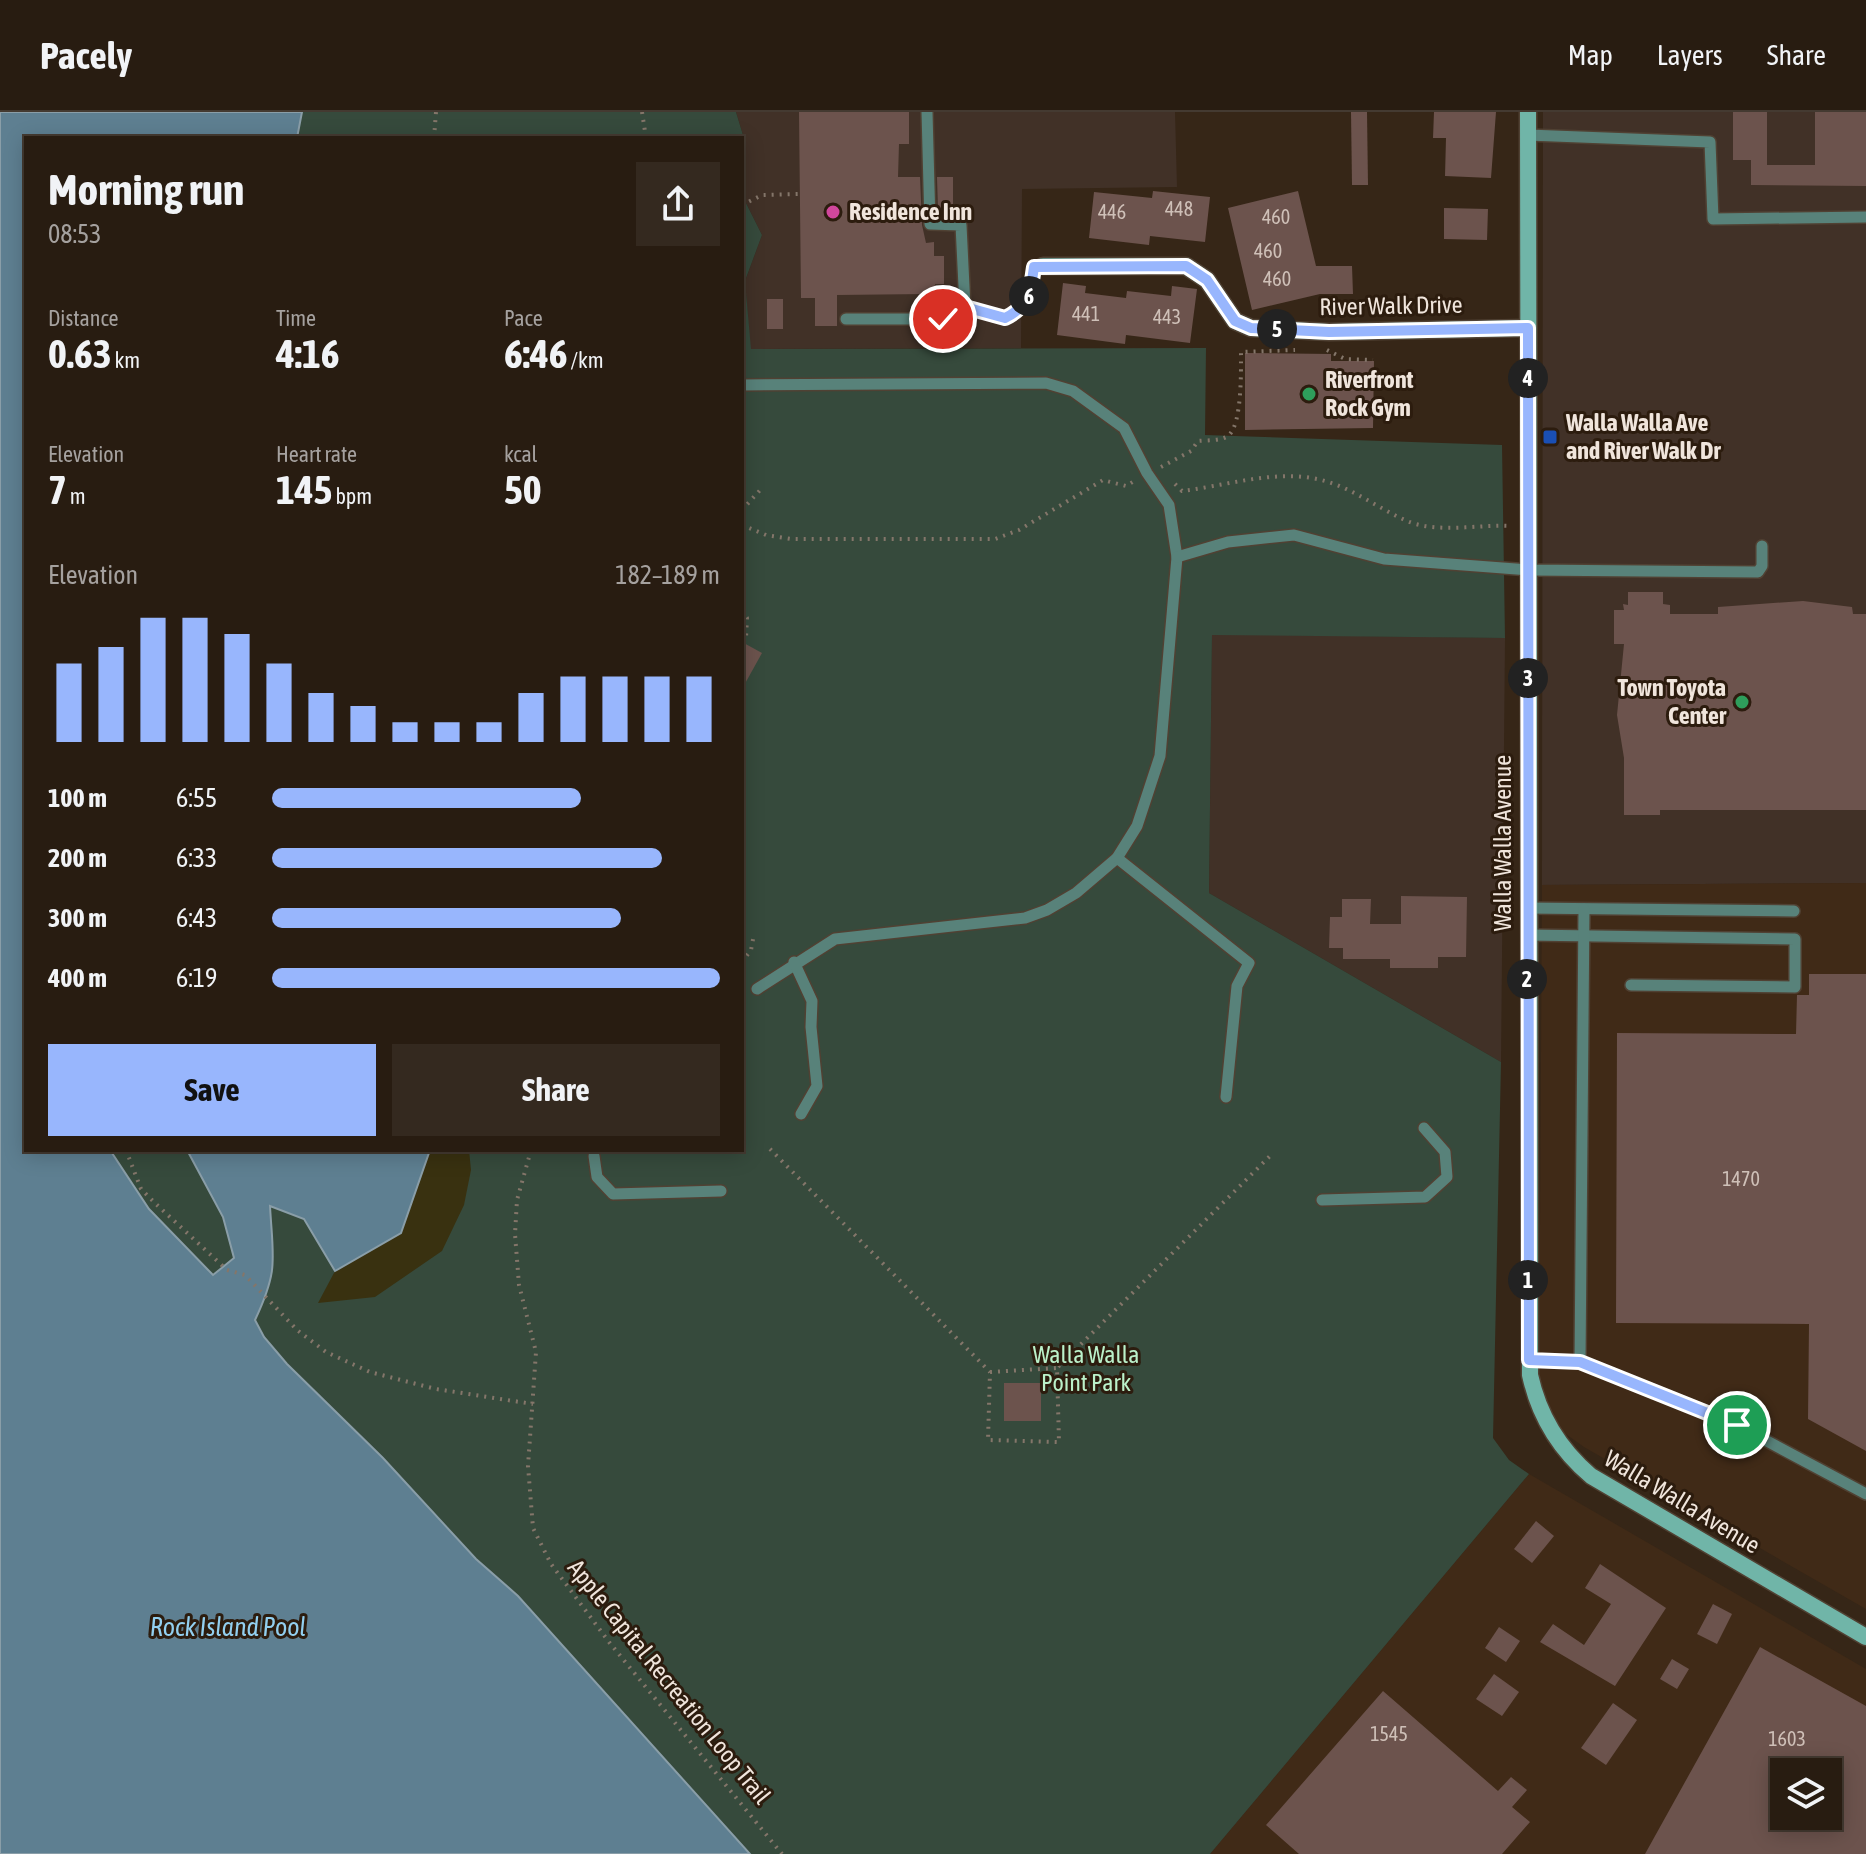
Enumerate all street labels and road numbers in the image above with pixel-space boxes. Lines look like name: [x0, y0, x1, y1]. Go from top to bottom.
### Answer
street label: River Walk Drive: [1319, 291, 1463, 320]
street label: Walla Walla Avenue: [1489, 755, 1516, 931]
street label: Walla Walla Avenue: [1600, 1445, 1765, 1559]
street label: Apple Capital Recreation Loop Trail: [563, 1554, 777, 1810]

